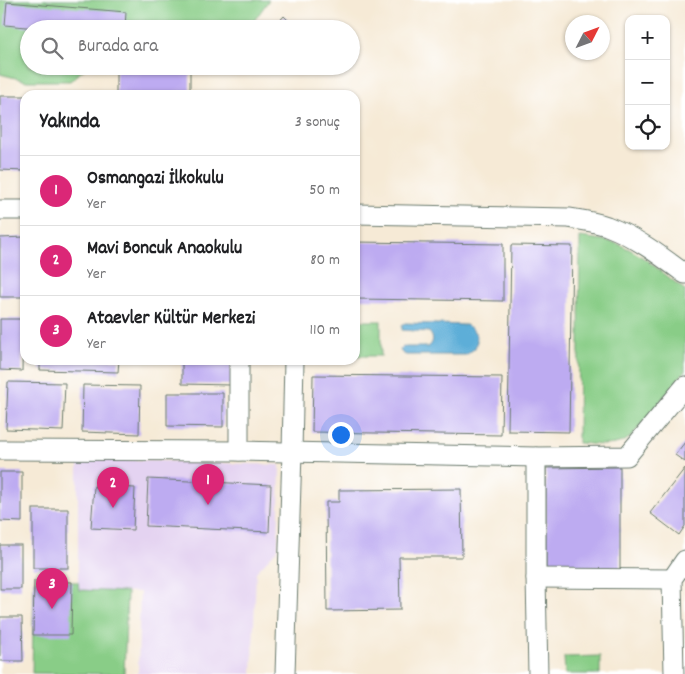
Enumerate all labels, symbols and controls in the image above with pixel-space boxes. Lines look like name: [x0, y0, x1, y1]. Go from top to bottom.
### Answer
north arrow: [565, 15, 610, 60]
map controls: [625, 15, 670, 150]
button: +: [625, 15, 670, 60]
search box: [20, 20, 360, 75]
icon: search: [38, 34, 66, 62]
text: Burada ara: [78, 34, 158, 61]
button: −: [625, 60, 670, 105]
button: locate: [625, 105, 670, 150]
text: Yakında: [40, 108, 99, 138]
text: 3 sonuç: [295, 111, 340, 134]
text: Osmangazi İlkokulu: [87, 166, 224, 193]
text: 1: [54, 179, 58, 202]
text: 50 m: [309, 179, 340, 202]
text: Yer: [87, 193, 106, 216]
text: Mavi Boncuk Anaokulu: [87, 236, 242, 263]
text: 2: [53, 249, 60, 272]
text: 80 m: [310, 249, 340, 272]
text: Yer: [87, 263, 106, 286]
text: Ataevler Kültür Merkezi: [87, 306, 255, 333]
text: 3: [52, 319, 60, 342]
text: 110 m: [310, 319, 340, 342]
text: Yer: [87, 333, 106, 356]
your location: [328, 422, 354, 448]
pin: 1: [192, 464, 224, 505]
pin: 2: [97, 467, 129, 508]
pin: 3: [36, 568, 68, 609]

